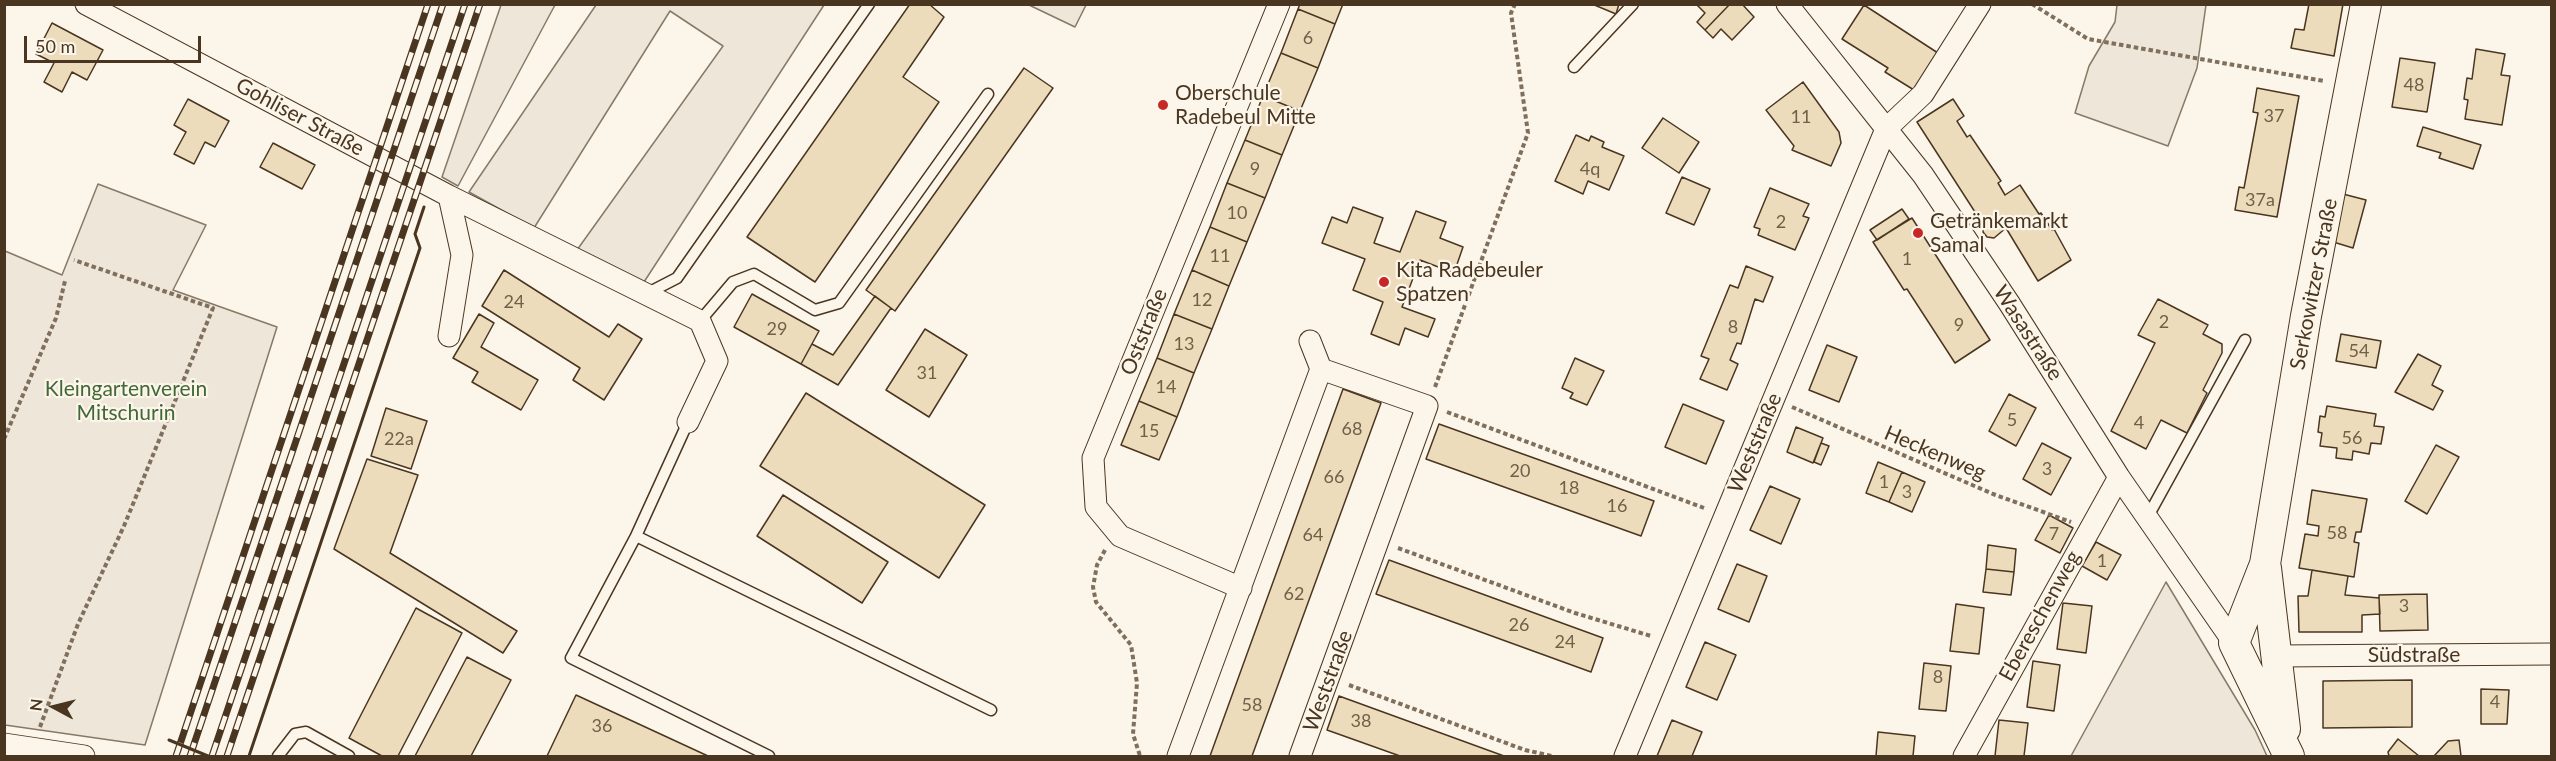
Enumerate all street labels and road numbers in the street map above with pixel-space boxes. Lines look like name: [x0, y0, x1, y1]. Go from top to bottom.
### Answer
street label: Gohliser Straße: [232, 73, 368, 161]
street label: Serkowitzer Straße: [2285, 196, 2343, 372]
street label: Wasastraße: [1988, 281, 2068, 385]
street label: Oststraße: [1115, 285, 1173, 379]
street label: Weststraße: [1723, 389, 1787, 497]
street label: Heckenweg: [1880, 420, 1990, 486]
street label: Ebereschenweg: [1994, 546, 2086, 686]
street label: Weststraße: [1298, 627, 1358, 735]
street label: Südstraße: [2368, 642, 2460, 668]

